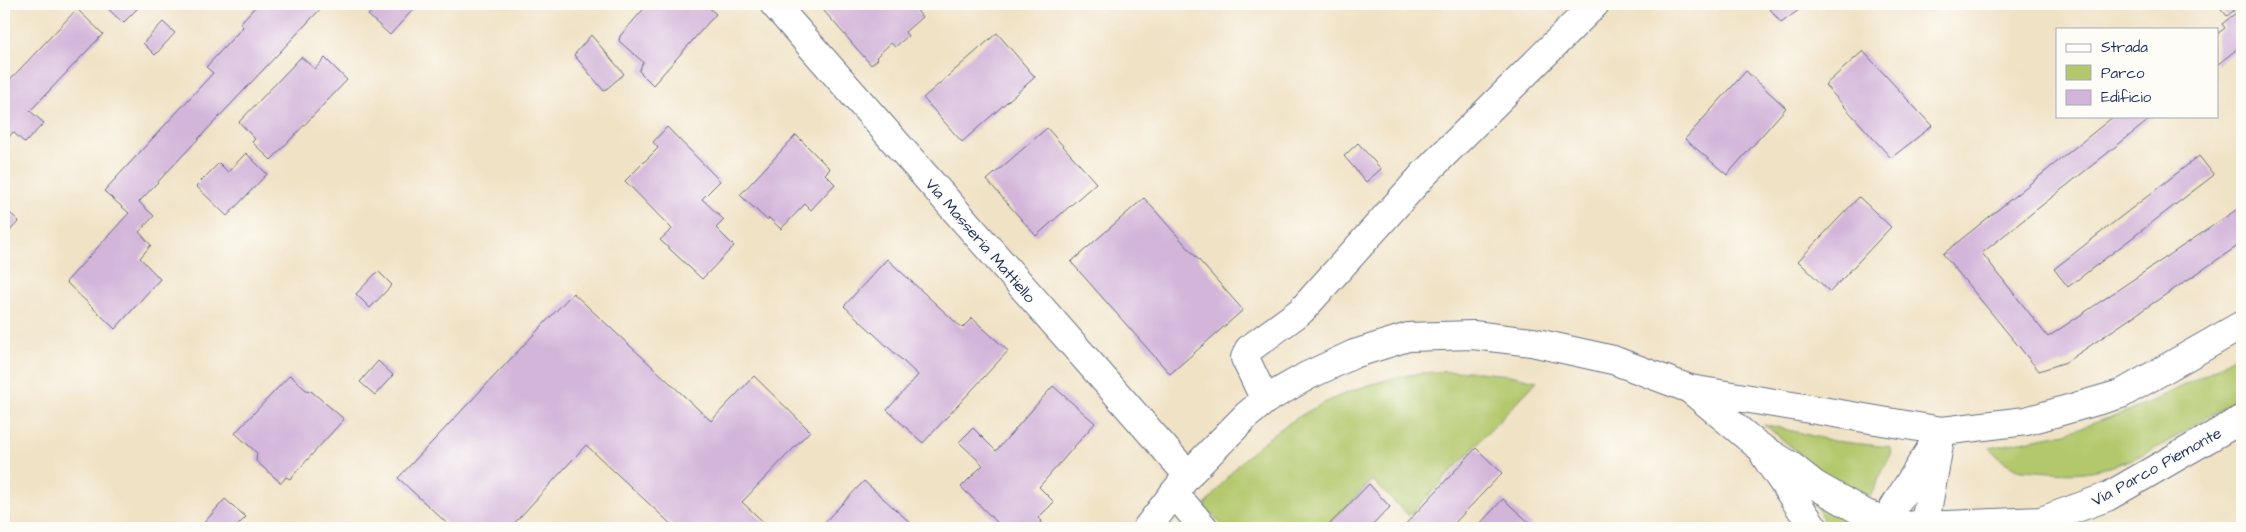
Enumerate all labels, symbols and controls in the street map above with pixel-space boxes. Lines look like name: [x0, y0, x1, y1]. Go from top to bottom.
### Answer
legend: [2056, 28, 2218, 118]
text: Strada: [2101, 37, 2148, 58]
text: Parco: [2101, 63, 2145, 84]
text: Edificio: [2101, 87, 2152, 108]
street label: Via Masseria Mattiello: [920, 174, 1040, 308]
street label: Via Parco Piemonte: [2087, 422, 2226, 512]

